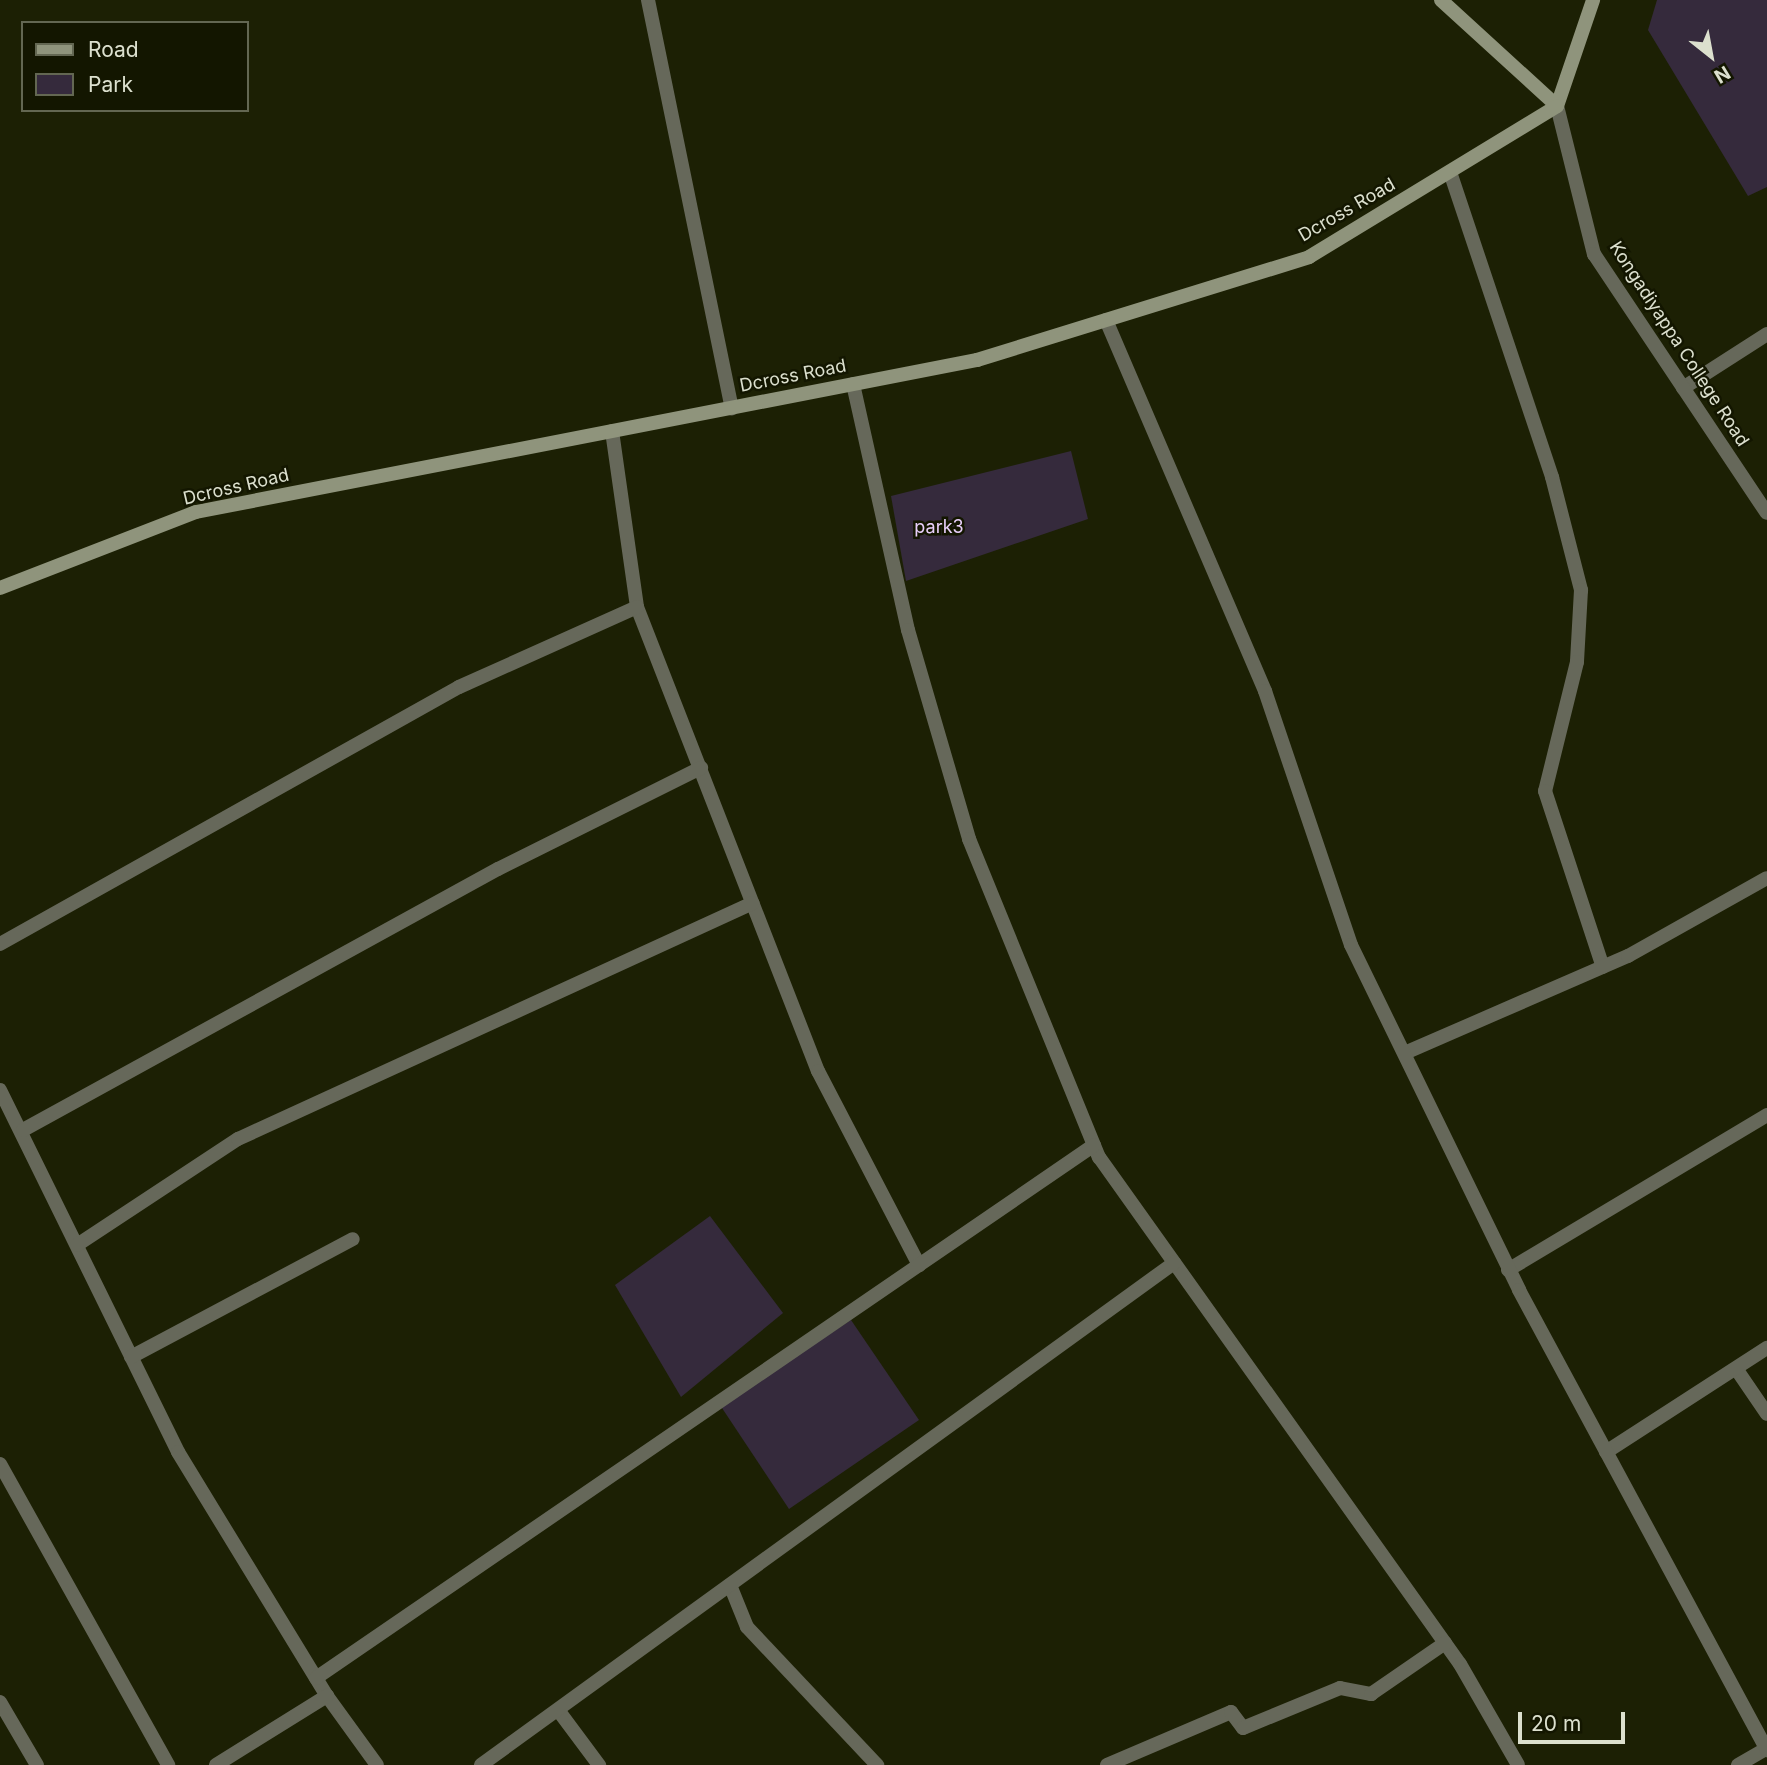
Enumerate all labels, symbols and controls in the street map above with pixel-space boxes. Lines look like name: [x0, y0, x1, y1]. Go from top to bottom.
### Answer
legend: [21, 21, 248, 112]
north arrow: [1676, 21, 1746, 91]
text: Road: [88, 37, 139, 62]
text: N: [1710, 61, 1734, 88]
text: Park: [88, 72, 133, 97]
street label: Dcross Road: [1295, 174, 1399, 246]
street label: Kongadiyappa College Road: [1605, 237, 1753, 451]
street label: Dcross Road: [738, 355, 848, 397]
street label: Dcross Road: [181, 464, 291, 510]
park label: park3: [914, 516, 964, 538]
scale bar: [1522, 1698, 1629, 1742]
text: 20 m: [1531, 1711, 1581, 1736]

